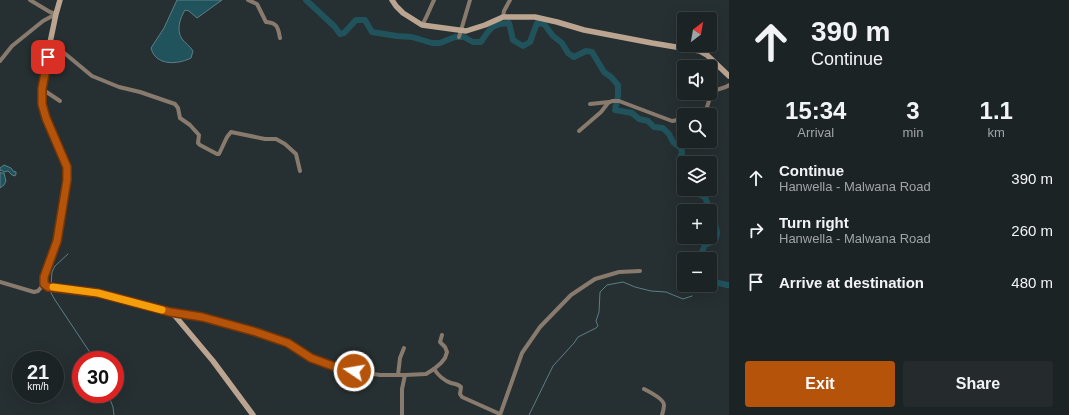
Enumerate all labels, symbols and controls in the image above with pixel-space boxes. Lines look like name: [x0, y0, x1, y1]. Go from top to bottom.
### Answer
north arrow: [677, 12, 717, 52]
map controls: [677, 12, 717, 292]
icon: ahead: [745, 16, 797, 68]
text: 390 m: [811, 16, 890, 47]
pin: [31, 40, 65, 74]
icon: arrive: [37, 46, 59, 68]
text: Continue: [811, 49, 883, 69]
button: sound: [677, 60, 717, 100]
text: 15:34: [785, 97, 846, 124]
text: 3: [906, 97, 920, 124]
text: 1.1: [980, 97, 1013, 124]
button: search: [677, 108, 717, 148]
text: Arrival: [797, 125, 834, 140]
text: min: [903, 125, 923, 140]
text: km: [988, 125, 1005, 140]
button: layers: [677, 156, 717, 196]
text: Continue: [779, 162, 844, 179]
icon: ahead: [745, 167, 767, 189]
text: 390 m: [1011, 170, 1053, 187]
text: Hanwella - Malwana Road: [779, 179, 931, 194]
button: +: [677, 204, 717, 244]
text: Turn right: [779, 214, 849, 231]
icon: right: [745, 219, 767, 241]
text: 260 m: [1011, 222, 1053, 239]
text: Hanwella - Malwana Road: [779, 231, 931, 246]
button: −: [677, 252, 717, 292]
icon: arrive: [745, 271, 767, 293]
text: Arrive at destination: [779, 274, 924, 291]
text: 480 m: [1011, 274, 1053, 291]
position arrow: [333, 350, 375, 392]
speed limit sign: 30: [72, 351, 124, 403]
text: 21: [27, 361, 49, 383]
button: Exit: [745, 361, 895, 407]
button: Share: [903, 361, 1053, 407]
text: km/h: [27, 381, 49, 392]

